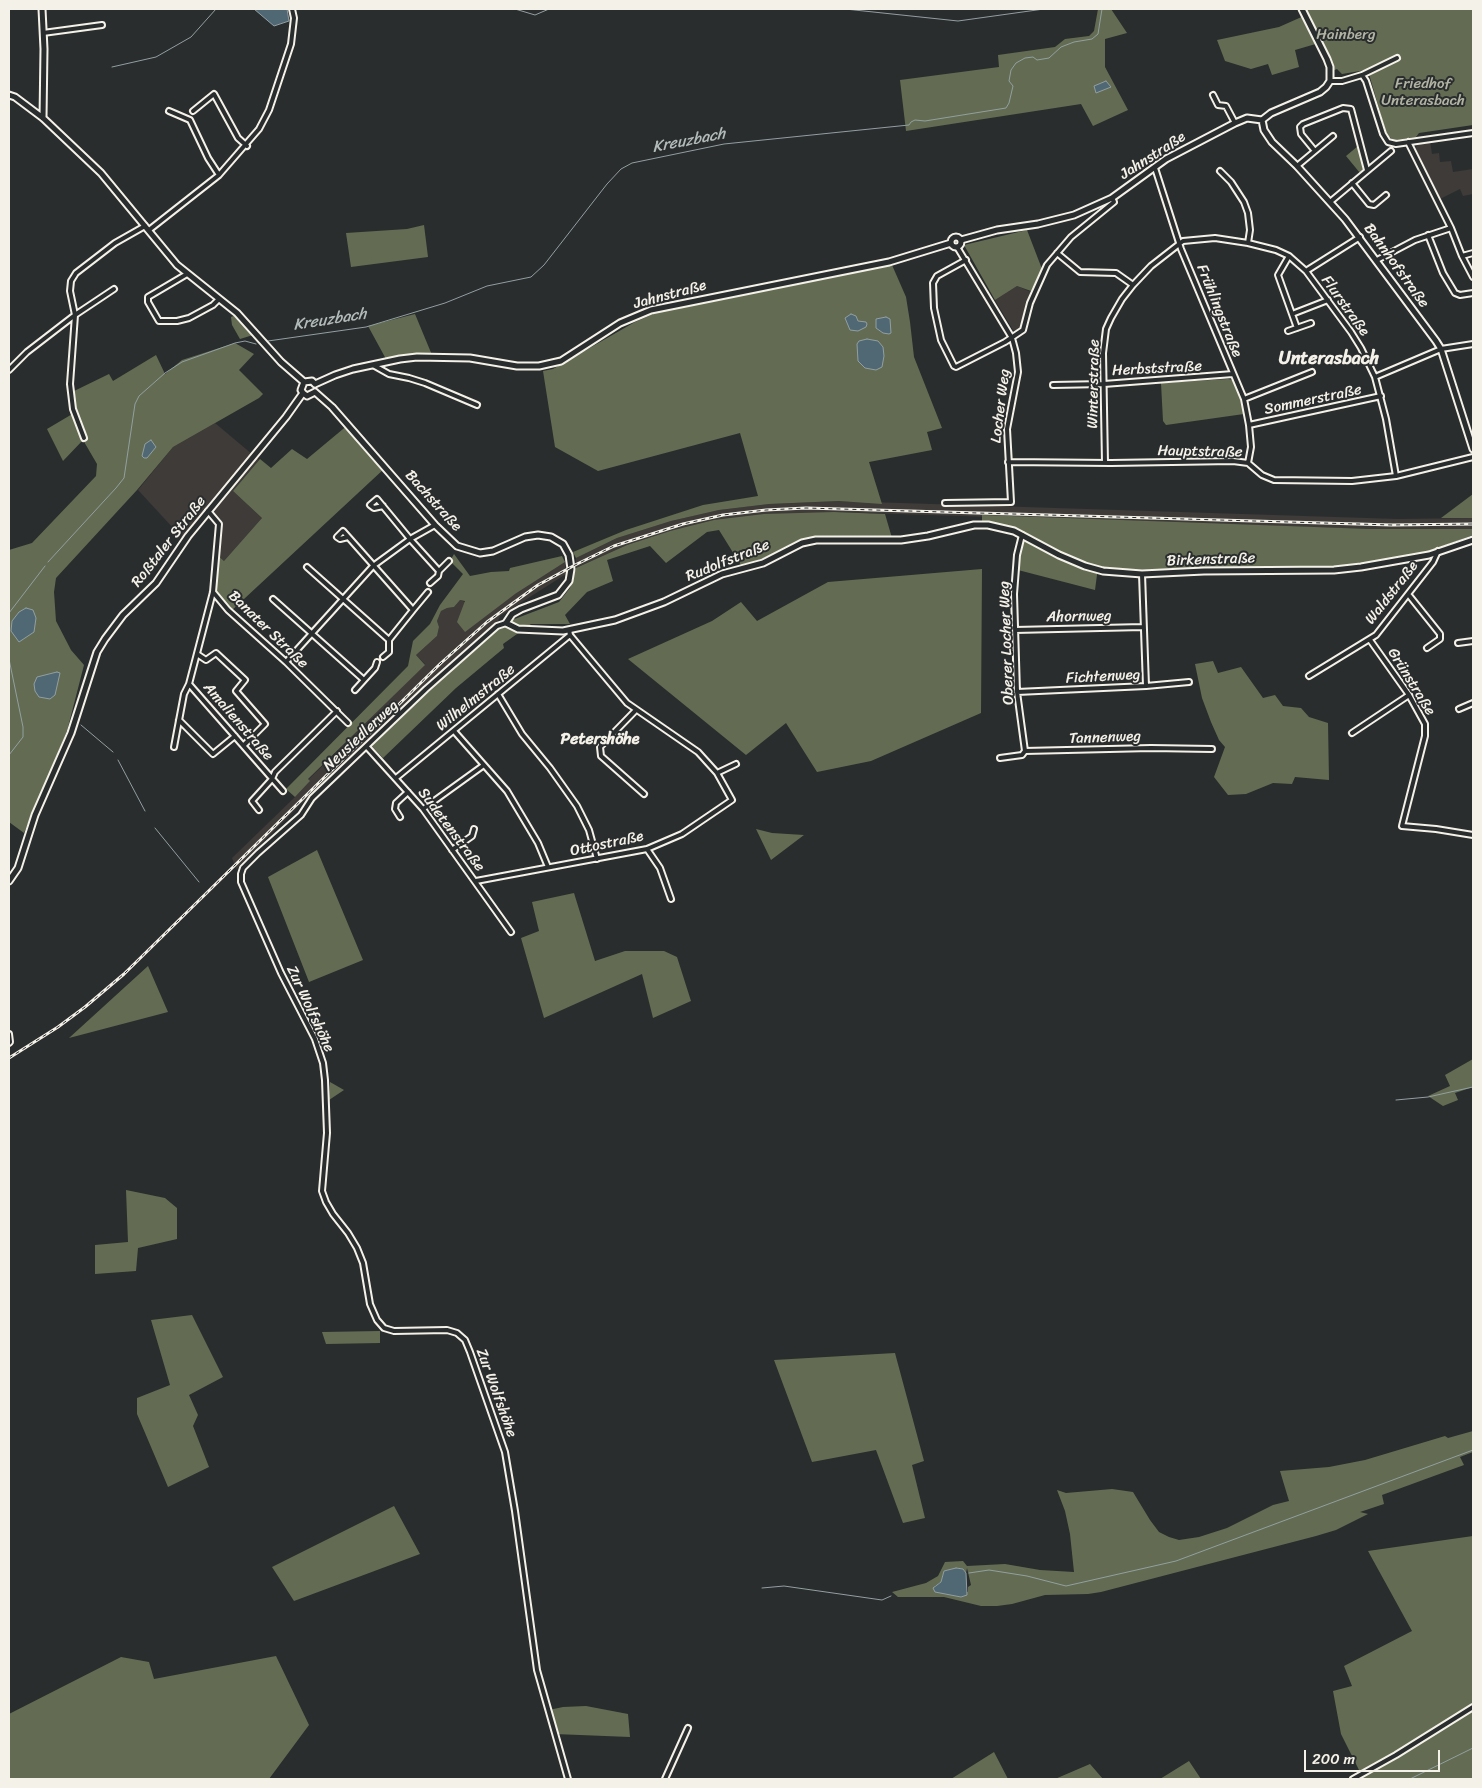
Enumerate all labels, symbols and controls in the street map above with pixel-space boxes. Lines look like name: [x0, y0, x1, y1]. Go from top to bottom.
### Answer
park label: Hainberg: [1316, 26, 1376, 44]
park label: Friedhof Unterasbach: [1381, 75, 1465, 110]
water label: Kreuzbach: [651, 125, 727, 157]
street label: Jahnstraße: [1117, 128, 1189, 184]
street label: Bahnhofstraße: [1359, 220, 1433, 312]
street label: Frühlingstraße: [1192, 262, 1246, 360]
street label: Flurstraße: [1317, 272, 1373, 340]
street label: Jahnstraße: [632, 277, 708, 313]
water label: Kreuzbach: [292, 305, 368, 335]
street label: Winterstraße: [1084, 339, 1104, 429]
district label: Unterasbach: [1279, 348, 1379, 370]
street label: Herbststraße: [1112, 358, 1202, 380]
street label: Locher Weg: [988, 368, 1014, 444]
street label: Sommerstraße: [1263, 381, 1363, 419]
street label: Hauptstraße: [1157, 442, 1243, 462]
street label: Bachstraße: [401, 467, 465, 535]
street label: Roßtaler Straße: [128, 493, 210, 591]
street label: Rudolfstraße: [684, 536, 772, 586]
street label: Birkenstraße: [1166, 549, 1256, 571]
street label: Waldstraße: [1362, 558, 1422, 628]
street label: Oberer Locher Weg: [996, 581, 1018, 705]
street label: Banater Straße: [224, 587, 312, 673]
street label: Ahornweg: [1046, 607, 1112, 627]
street label: Grünstraße: [1383, 645, 1439, 719]
street label: Wilhelmstraße: [433, 661, 519, 735]
street label: Fichtenweg: [1065, 666, 1141, 688]
street label: Amalienstraße: [199, 679, 277, 765]
street label: Neusiedlerweg: [320, 697, 402, 775]
street label: Tannenweg: [1069, 728, 1141, 748]
district label: Petershöhe: [561, 730, 639, 750]
street label: Sudetenstraße: [414, 785, 488, 875]
street label: Ottostraße: [569, 827, 645, 861]
street label: Zur Wolfshöhe: [282, 963, 338, 1055]
street label: Zur Wolfshöhe: [472, 1346, 520, 1440]
scale bar: [1307, 1740, 1443, 1772]
text: 200 m: [1312, 1746, 1355, 1772]

